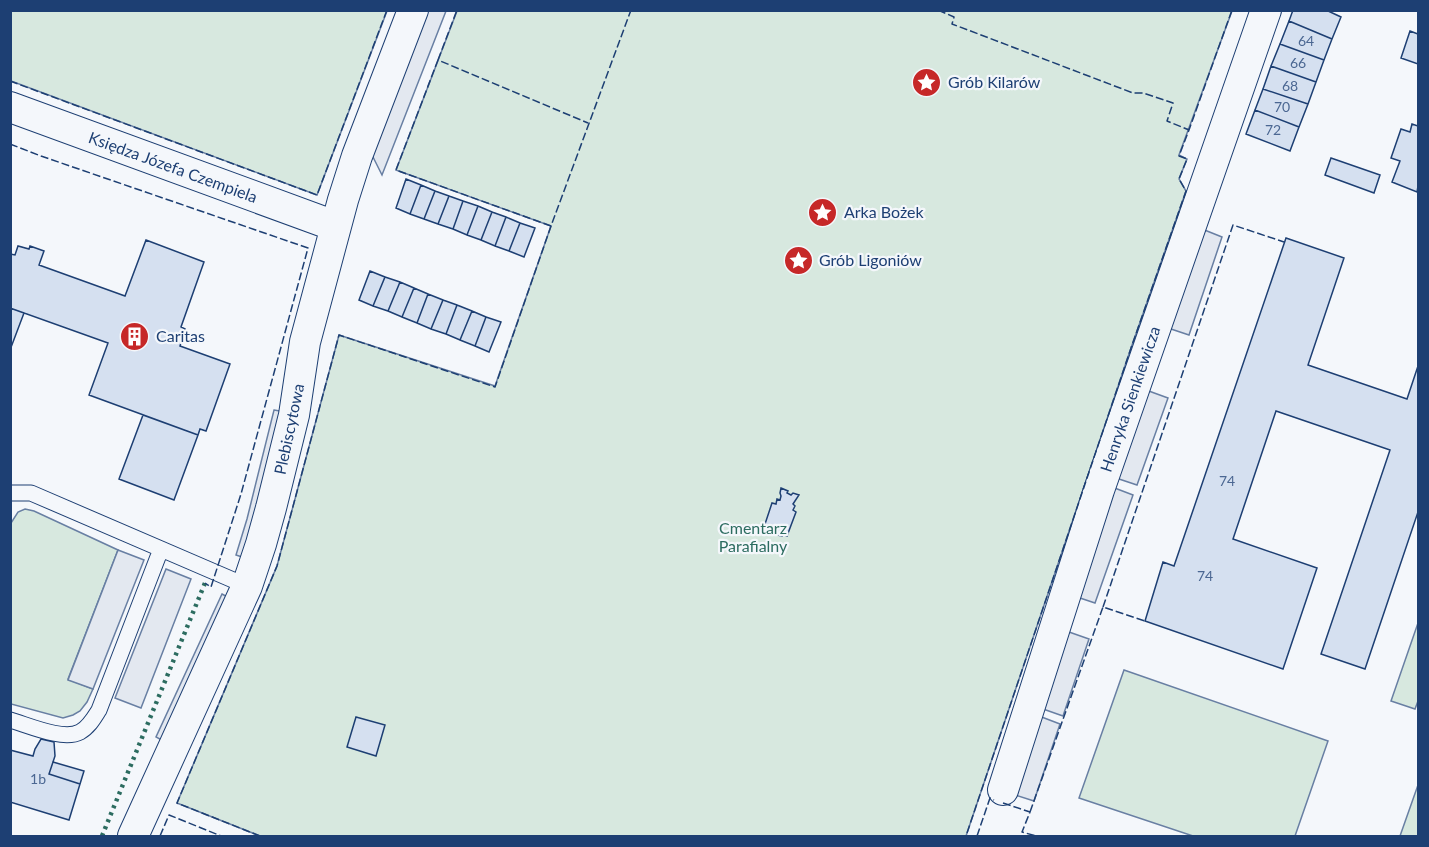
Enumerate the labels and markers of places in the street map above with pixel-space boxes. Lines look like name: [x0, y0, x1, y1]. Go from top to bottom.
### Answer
place icon: Grób Kilarów: [911, 66, 943, 98]
place label: Grób Kilarów: [948, 72, 1041, 91]
place icon: Arka Bożek: [807, 196, 839, 228]
place label: Arka Bożek: [844, 202, 924, 221]
place icon: Grób Ligoniów: [782, 244, 814, 276]
place label: Grób Ligoniów: [819, 250, 922, 269]
building icon: Caritas: [119, 320, 151, 352]
place label: Caritas: [156, 326, 205, 345]

